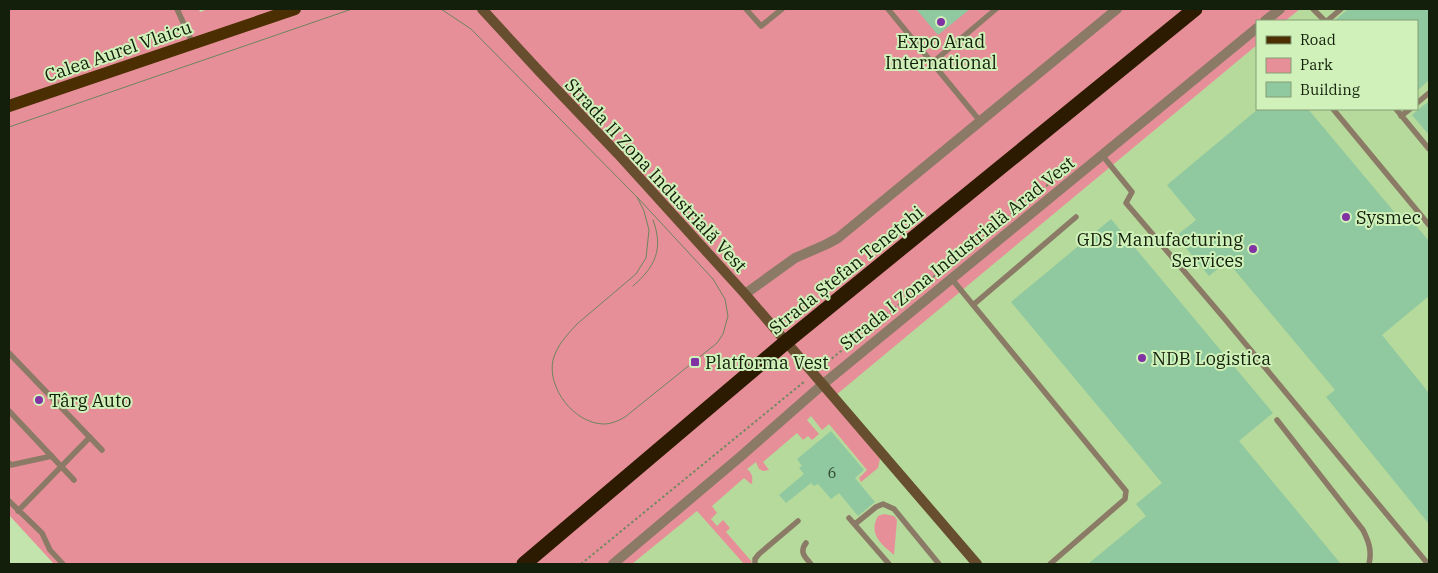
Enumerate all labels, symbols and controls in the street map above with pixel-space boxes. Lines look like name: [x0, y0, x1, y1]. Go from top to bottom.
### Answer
street label: Calea Aurel Vlaicu: [41, 15, 195, 87]
marker: Expo Arad International: [935, 16, 947, 28]
legend: [1256, 20, 1418, 110]
place label: Expo Arad International: [885, 30, 997, 74]
text: Road: [1300, 30, 1336, 49]
text: Park: [1300, 55, 1333, 74]
street label: Strada II Zona Industrială Vest: [560, 73, 752, 277]
text: Building: [1300, 80, 1360, 99]
street label: Strada I Zona Industrială Arad Vest: [835, 151, 1079, 355]
street label: Strada Ștefan Tenețchi: [764, 200, 928, 339]
place label: Sysmec: [1356, 206, 1421, 229]
marker: Sysmec: [1340, 211, 1352, 223]
place label: GDS Manufacturing Services: [1077, 228, 1243, 272]
marker: GDS Manufacturing Services: [1247, 243, 1259, 255]
place label: NDB Logistica: [1152, 347, 1271, 370]
place label: Platforma Vest: [705, 351, 829, 374]
marker: NDB Logistica: [1136, 352, 1148, 364]
marker: Platforma Vest: [689, 356, 701, 368]
place label: Târg Auto: [49, 389, 131, 412]
marker: Târg Auto: [33, 394, 45, 406]
house number: 6: [827, 463, 837, 482]

